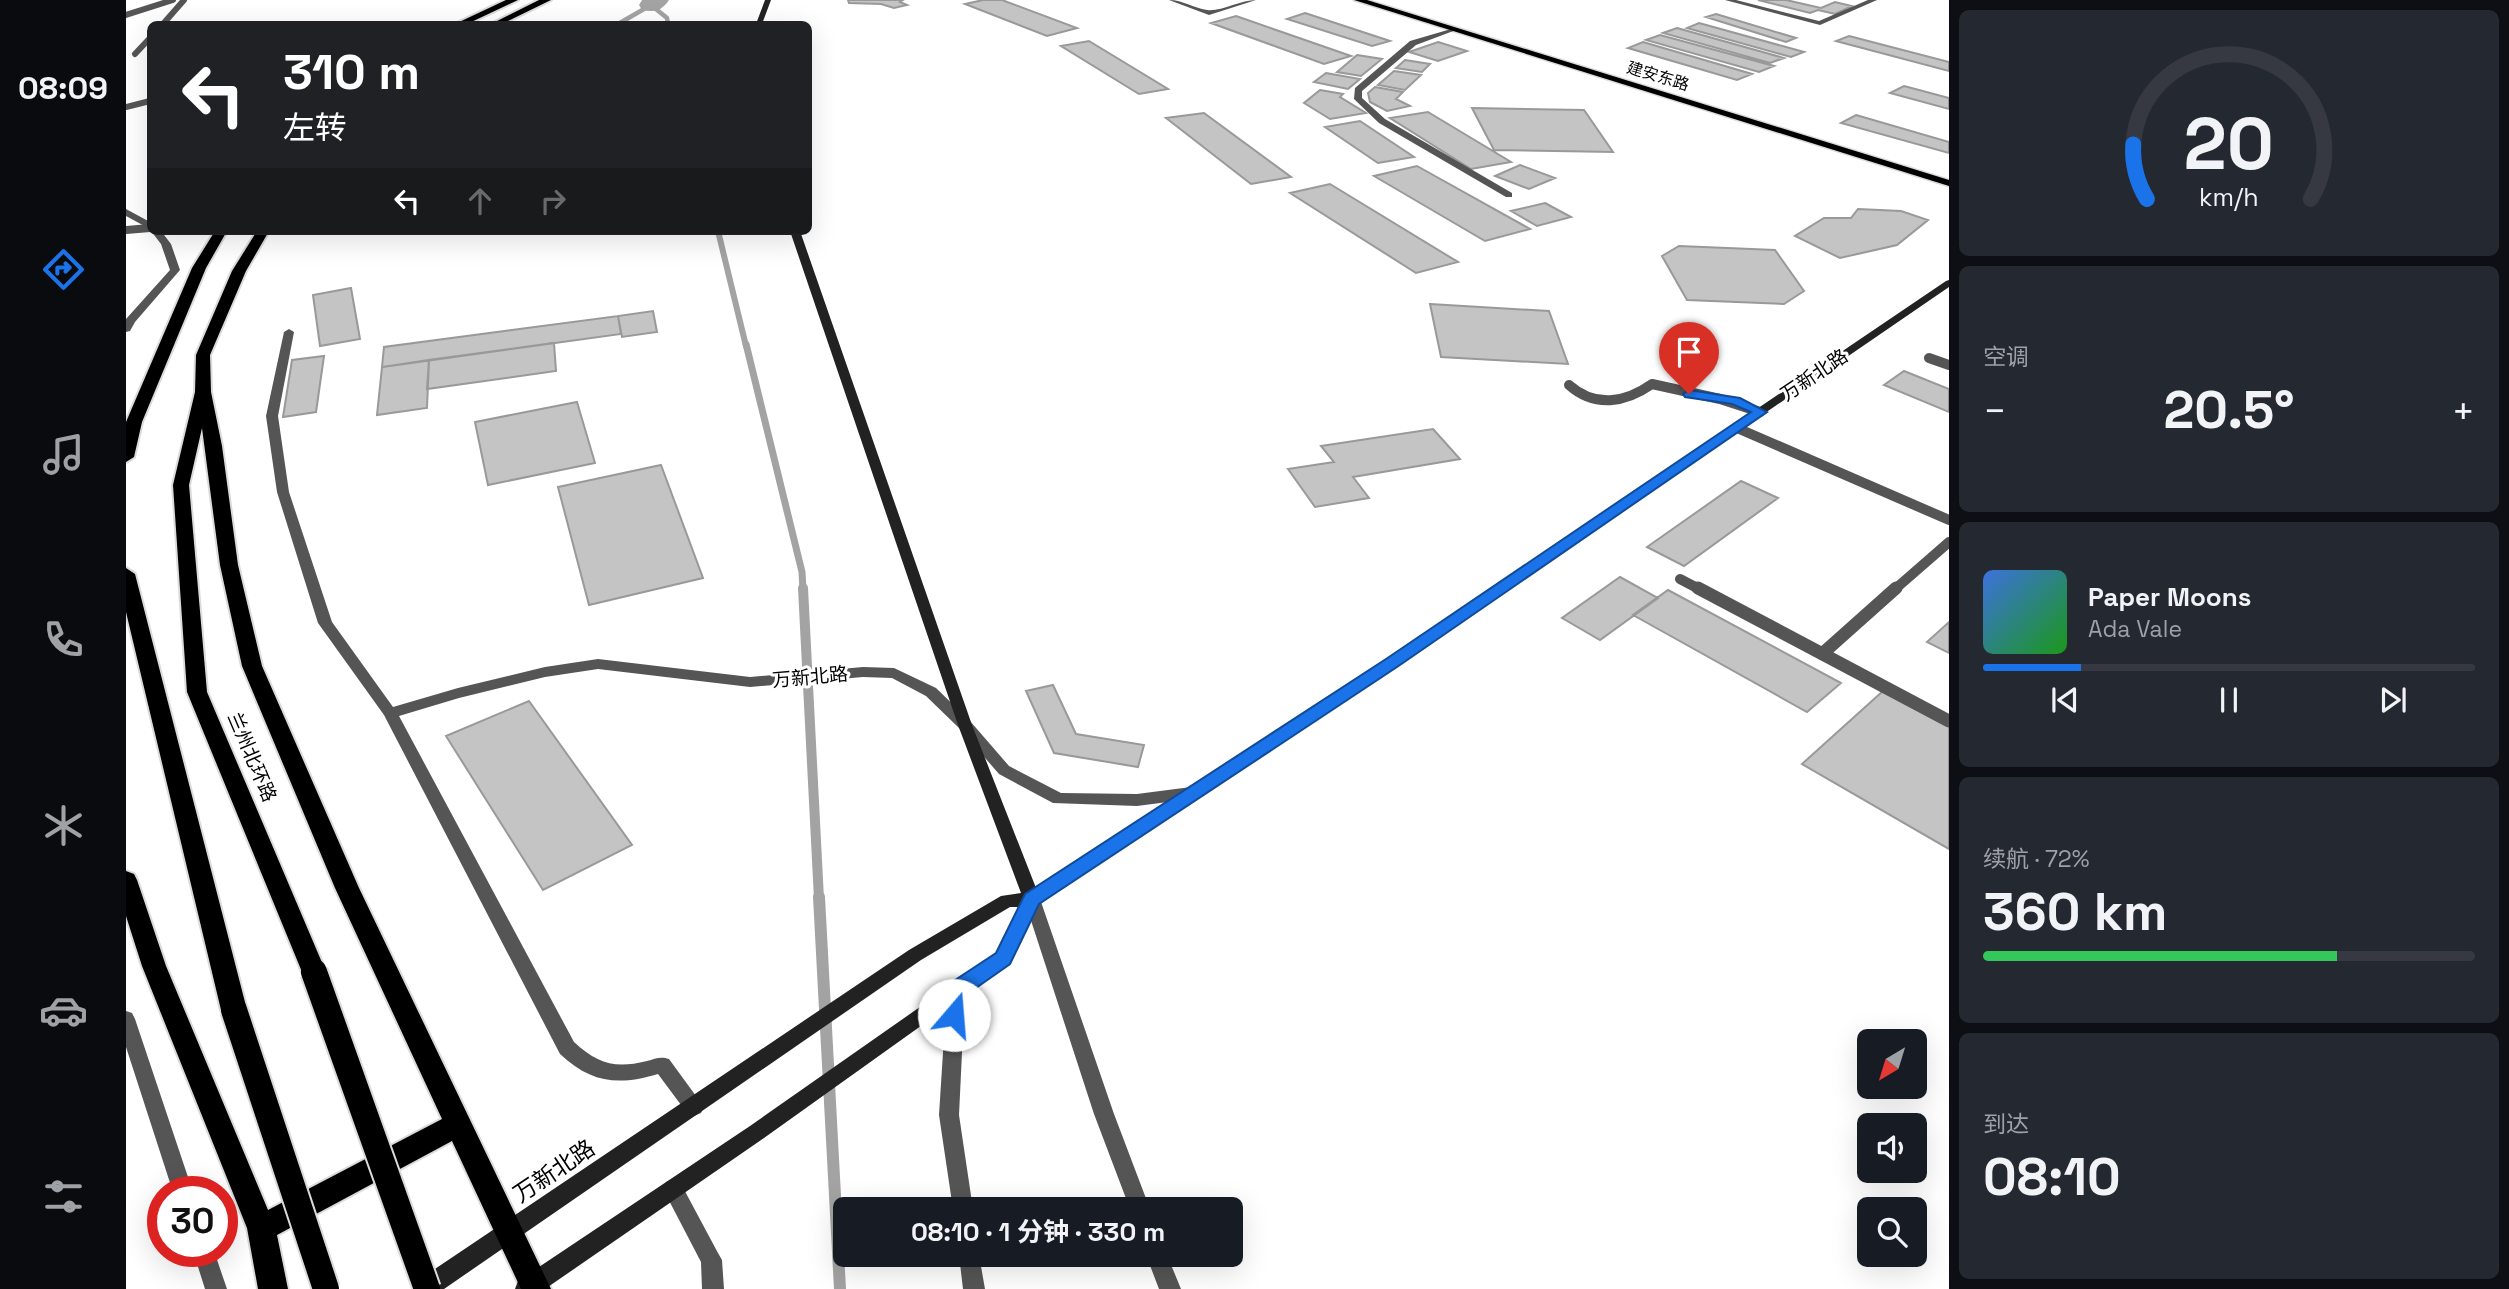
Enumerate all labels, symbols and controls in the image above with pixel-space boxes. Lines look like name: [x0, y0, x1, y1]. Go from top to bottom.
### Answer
text: 310 m: [283, 41, 420, 103]
icon: left: [168, 49, 259, 140]
street label: 建安东路: [1624, 57, 1692, 95]
text: 08:09: [18, 68, 108, 108]
text: 20: [2184, 97, 2274, 190]
text: 左转: [283, 108, 347, 148]
text: km/h: [2199, 181, 2259, 213]
icon: left: [388, 182, 426, 220]
icon: ahead: [461, 182, 499, 220]
icon: right: [534, 182, 572, 220]
icon: directions: [39, 245, 88, 294]
pin: [1659, 322, 1719, 394]
icon: arrive: [1670, 333, 1708, 371]
text: 空调: [1983, 342, 2029, 372]
street label: 万新北路: [1776, 343, 1852, 407]
text: 20.5°: [2163, 377, 2295, 443]
text: −: [1983, 387, 2007, 435]
text: +: [2451, 387, 2475, 435]
icon: music: [39, 430, 88, 479]
text: Paper Moons: [2088, 580, 2251, 614]
text: Ada Vale: [2088, 614, 2182, 644]
icon: phone: [39, 615, 88, 664]
street label: 万新北路: [771, 661, 849, 693]
icon: previous: [2046, 681, 2084, 719]
icon: pause: [2210, 681, 2248, 719]
icon: next: [2374, 681, 2412, 719]
street label: 兰州北环路: [222, 708, 282, 806]
icon: climate: [39, 801, 88, 850]
text: 续航 · 72%: [1983, 844, 2090, 874]
text: 360 km: [1983, 879, 2167, 945]
position arrow: [917, 978, 991, 1052]
icon: car: [39, 986, 88, 1035]
north arrow: [1857, 1029, 1927, 1099]
map controls: [1857, 1029, 1927, 1267]
text: 到达: [1983, 1109, 2029, 1139]
button: sound: [1857, 1113, 1927, 1183]
street label: 万新北路: [507, 1133, 601, 1209]
text: 08:10: [1983, 1144, 2121, 1210]
icon: filters: [39, 1172, 88, 1221]
speed limit sign: 30: [147, 1176, 238, 1267]
button: search: [1857, 1197, 1927, 1267]
text: 08:10 · 1 分钟 · 330 m: [911, 1215, 1165, 1249]

